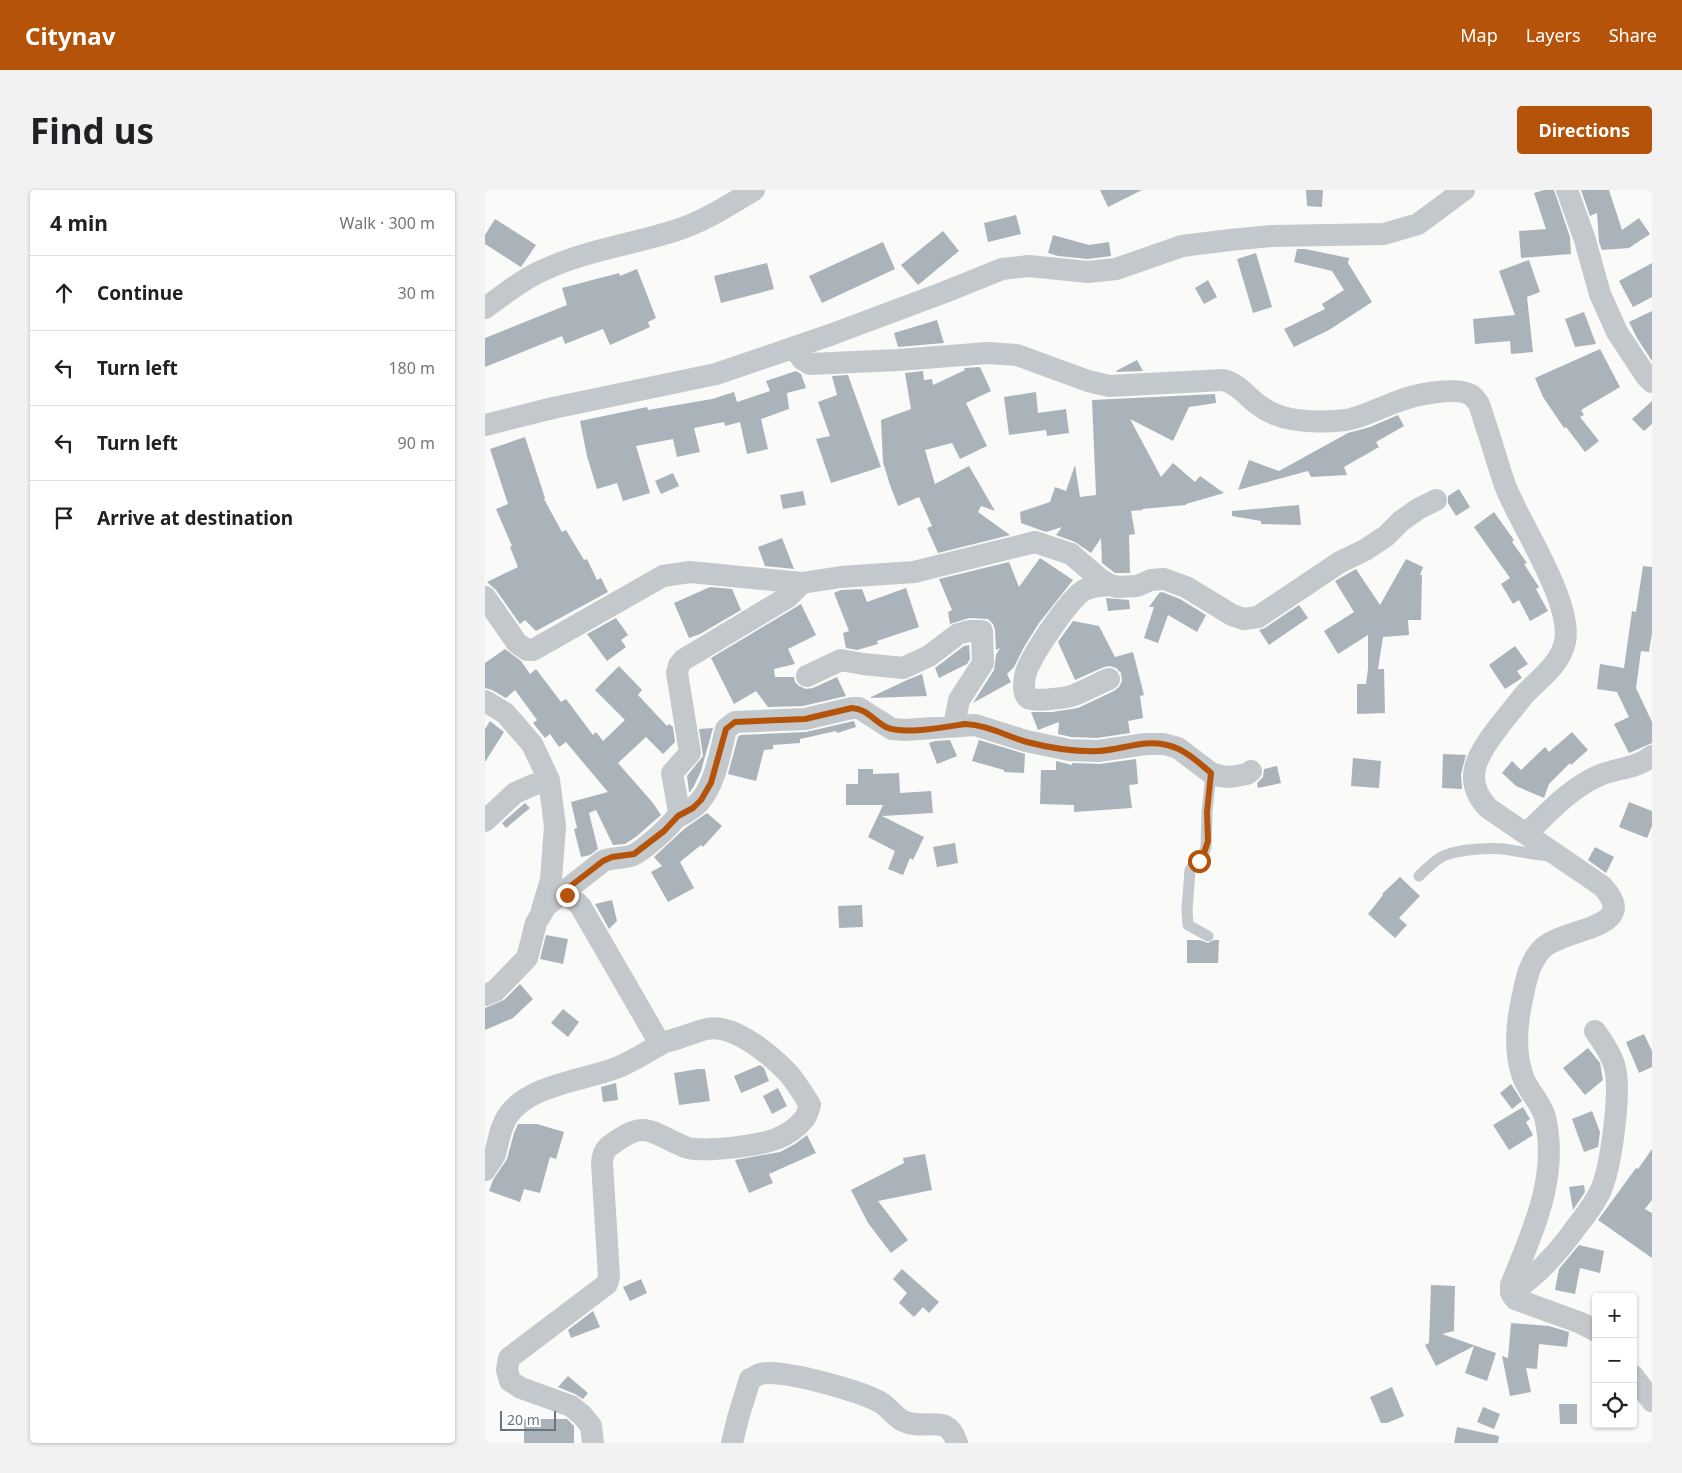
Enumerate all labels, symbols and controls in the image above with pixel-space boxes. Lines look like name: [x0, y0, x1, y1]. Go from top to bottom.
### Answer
text: Citynav: [25, 19, 115, 52]
text: Map: [1460, 23, 1498, 47]
text: Layers: [1526, 23, 1581, 47]
text: Share: [1609, 23, 1657, 47]
button: Directions: [1517, 106, 1652, 154]
text: Find us: [30, 107, 154, 154]
text: 4 min: [50, 209, 108, 237]
text: Walk · 300 m: [340, 212, 435, 234]
icon: ahead: [50, 279, 78, 307]
text: Continue: [97, 280, 183, 306]
text: 30 m: [398, 282, 435, 304]
icon: left: [50, 354, 78, 382]
text: Turn left: [97, 355, 178, 381]
text: 180 m: [388, 357, 435, 379]
icon: left: [50, 429, 78, 457]
text: Turn left: [97, 430, 178, 456]
text: 90 m: [398, 432, 435, 454]
icon: arrive: [50, 504, 78, 532]
text: Arrive at destination: [97, 505, 293, 531]
route start: [1188, 850, 1211, 873]
route end: [556, 884, 579, 907]
map controls: [1592, 1293, 1637, 1428]
button: +: [1592, 1293, 1637, 1338]
button: −: [1592, 1338, 1637, 1383]
button: locate: [1592, 1383, 1637, 1428]
scale bar: [500, 1408, 556, 1431]
text: 20 m: [507, 1410, 540, 1429]

